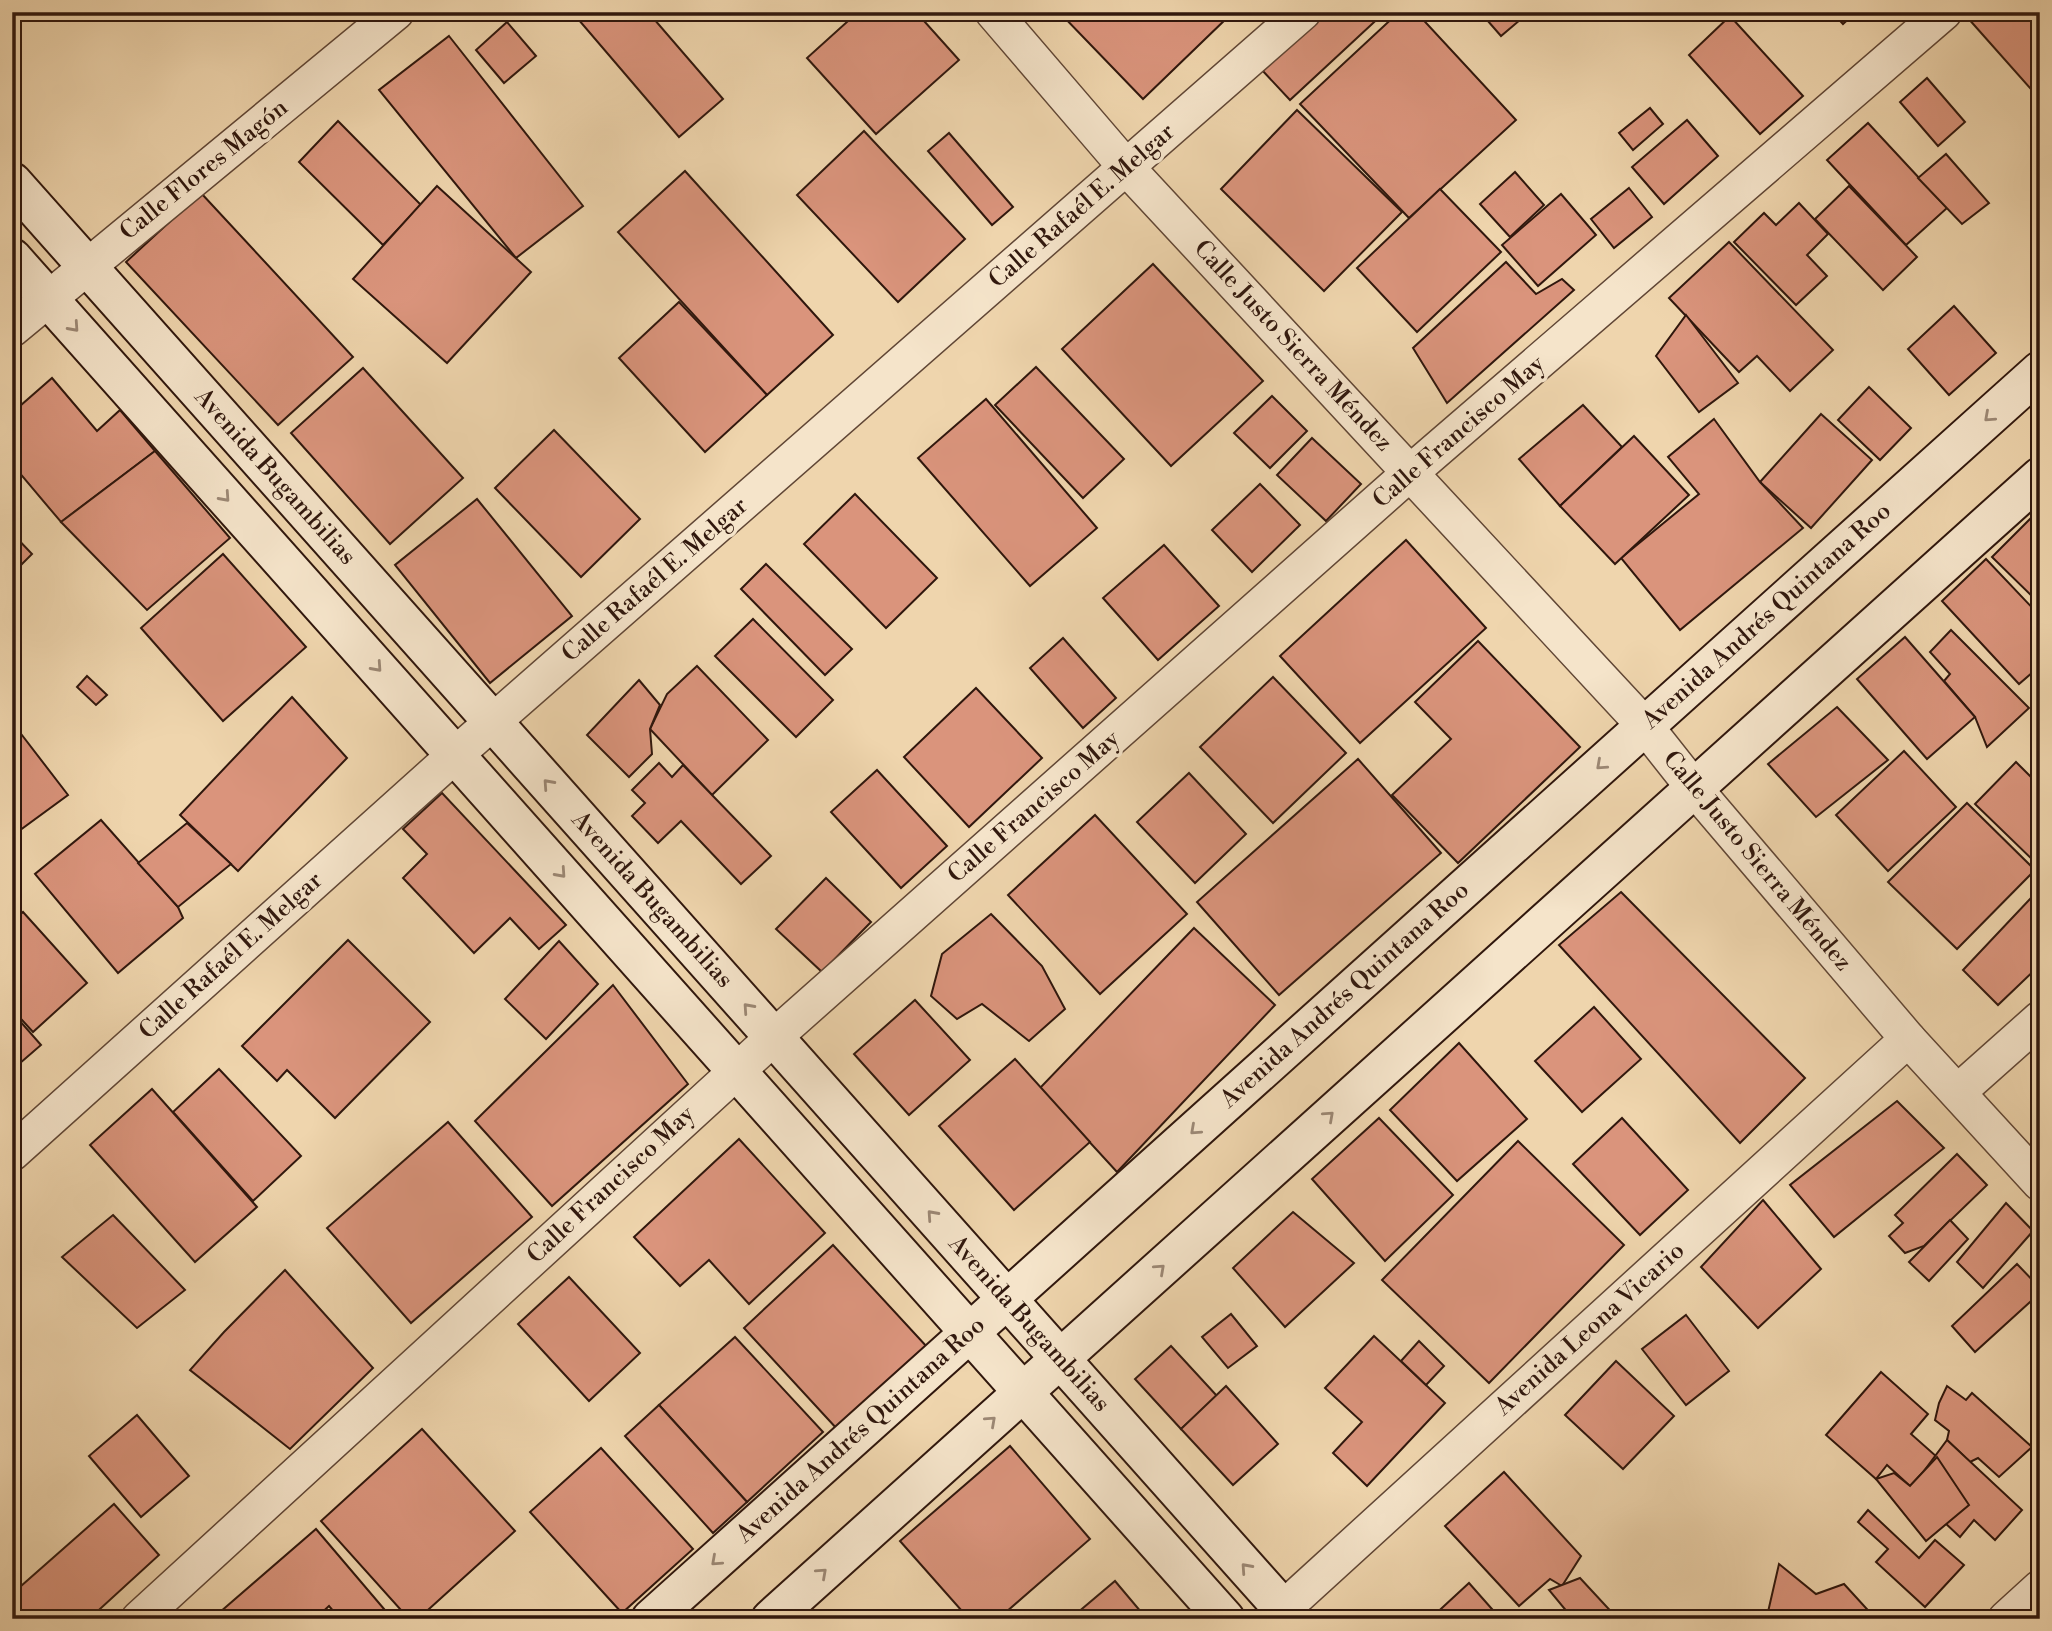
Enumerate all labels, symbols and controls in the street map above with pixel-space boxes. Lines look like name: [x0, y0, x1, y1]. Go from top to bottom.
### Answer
street label: Calle Flores Magón: [114, 93, 294, 247]
street label: Calle Rafaél E. Melgar: [983, 117, 1181, 295]
street label: Calle Justo Sierra Méndez: [1187, 234, 1399, 458]
one-way arrow: [66, 319, 78, 332]
street label: Calle Francisco May: [1367, 349, 1551, 515]
street label: Avenida Bugambilias: [187, 382, 362, 572]
one-way arrow: [1984, 409, 1997, 421]
one-way arrow: [217, 489, 230, 502]
street label: Calle Rafaél E. Melgar: [556, 491, 754, 669]
street label: Avenida Andrés Quintana Roo: [1636, 496, 1898, 736]
one-way arrow: [369, 659, 381, 672]
street label: Calle Francisco May: [942, 724, 1126, 890]
street label: Calle Justo Sierra Méndez: [1656, 745, 1858, 977]
one-way arrow: [1596, 757, 1609, 770]
one-way arrow: [544, 779, 556, 792]
street label: Avenida Bugambilias: [564, 805, 739, 995]
one-way arrow: [553, 865, 565, 878]
street label: Calle Rafaél E. Melgar: [133, 866, 329, 1046]
street label: Avenida Andrés Quintana Roo: [1214, 875, 1476, 1115]
one-way arrow: [744, 1003, 756, 1016]
street label: Calle Francisco May: [521, 1099, 701, 1270]
one-way arrow: [1321, 1112, 1334, 1125]
one-way arrow: [1190, 1122, 1203, 1134]
one-way arrow: [928, 1210, 940, 1223]
street label: Avenida Bugambilias: [941, 1229, 1116, 1419]
street label: Avenida Leona Vicario: [1488, 1236, 1691, 1423]
one-way arrow: [1152, 1265, 1165, 1277]
street label: Avenida Andrés Quintana Roo: [730, 1310, 992, 1550]
one-way arrow: [983, 1417, 996, 1429]
one-way arrow: [711, 1553, 724, 1565]
one-way arrow: [1242, 1563, 1254, 1576]
one-way arrow: [814, 1569, 827, 1581]

